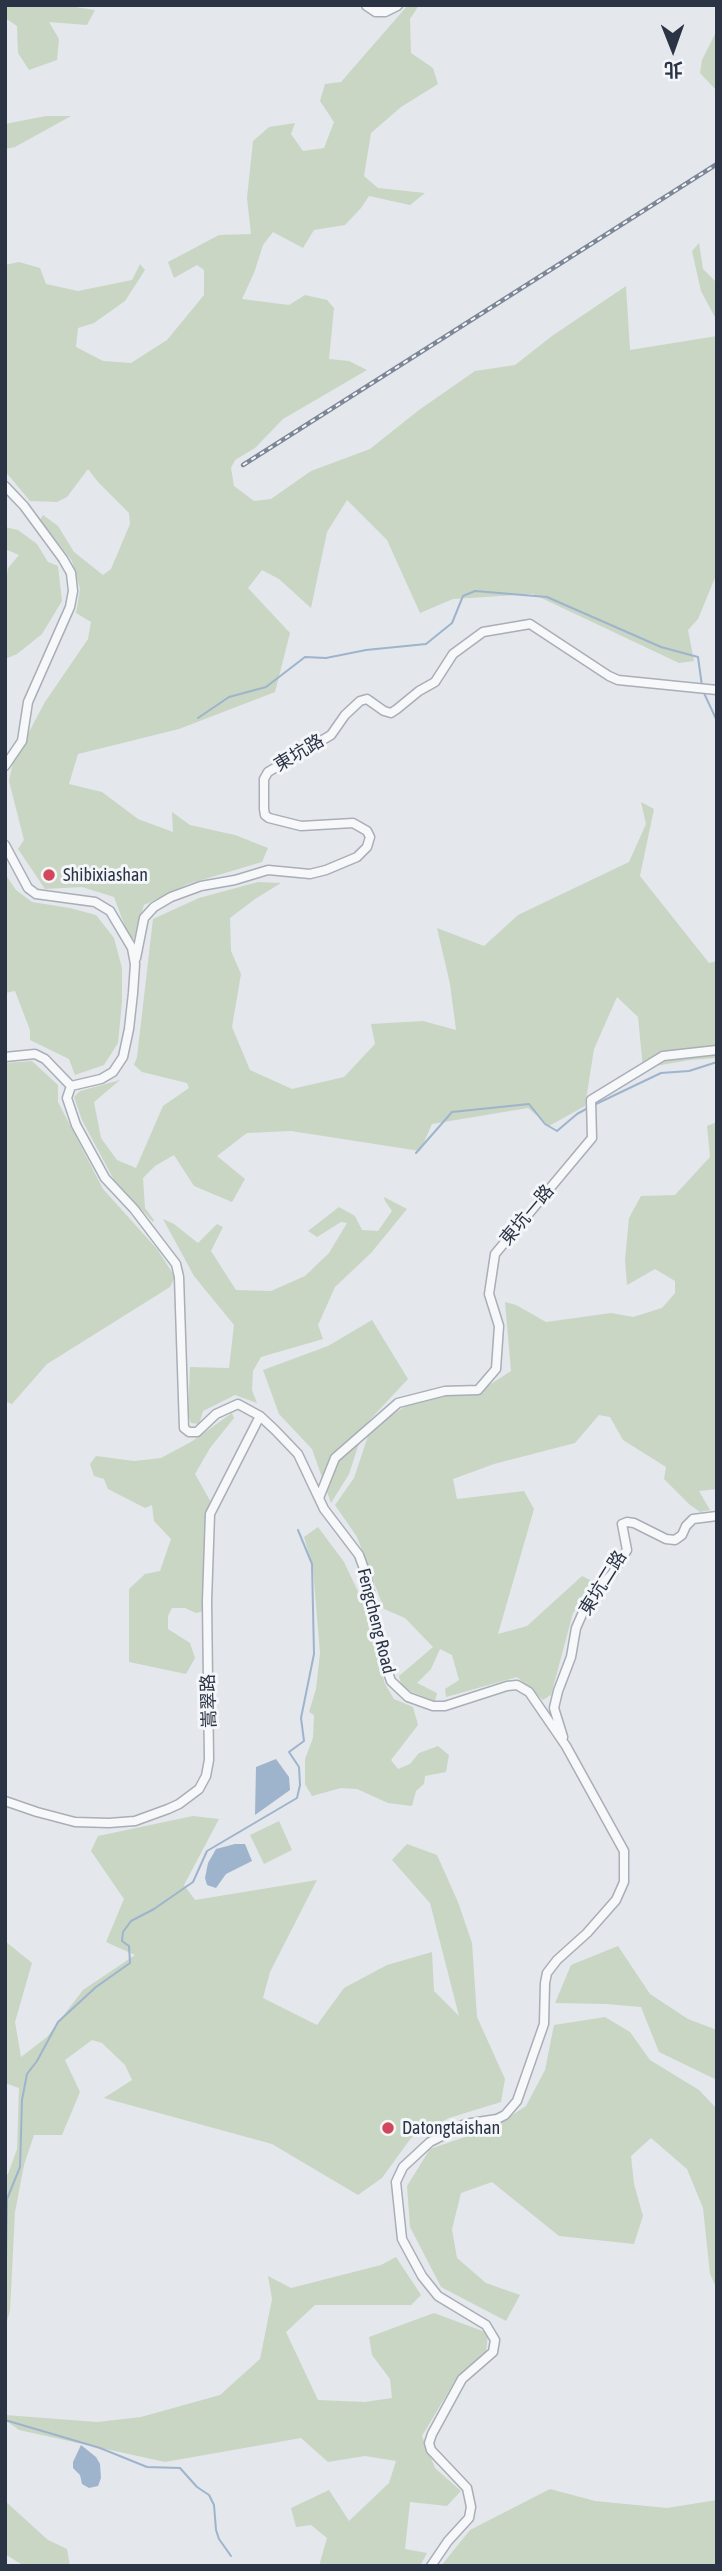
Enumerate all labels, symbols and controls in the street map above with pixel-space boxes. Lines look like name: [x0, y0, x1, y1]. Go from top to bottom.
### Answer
north arrow: [638, 14, 708, 84]
text: 北: [664, 59, 683, 81]
street label: 東坑路: [270, 730, 328, 776]
place label: Shibixiashan: [63, 864, 148, 886]
marker: Shibixiashan: [41, 867, 57, 883]
street label: 東坑一路: [496, 1180, 558, 1250]
street label: 東坑二路: [575, 1547, 631, 1619]
street label: Fengcheng Road: [352, 1566, 400, 1676]
street label: 嵩翠路: [197, 1674, 221, 1728]
place label: Datongtaishan: [402, 2117, 500, 2139]
marker: Datongtaishan: [380, 2120, 396, 2136]

